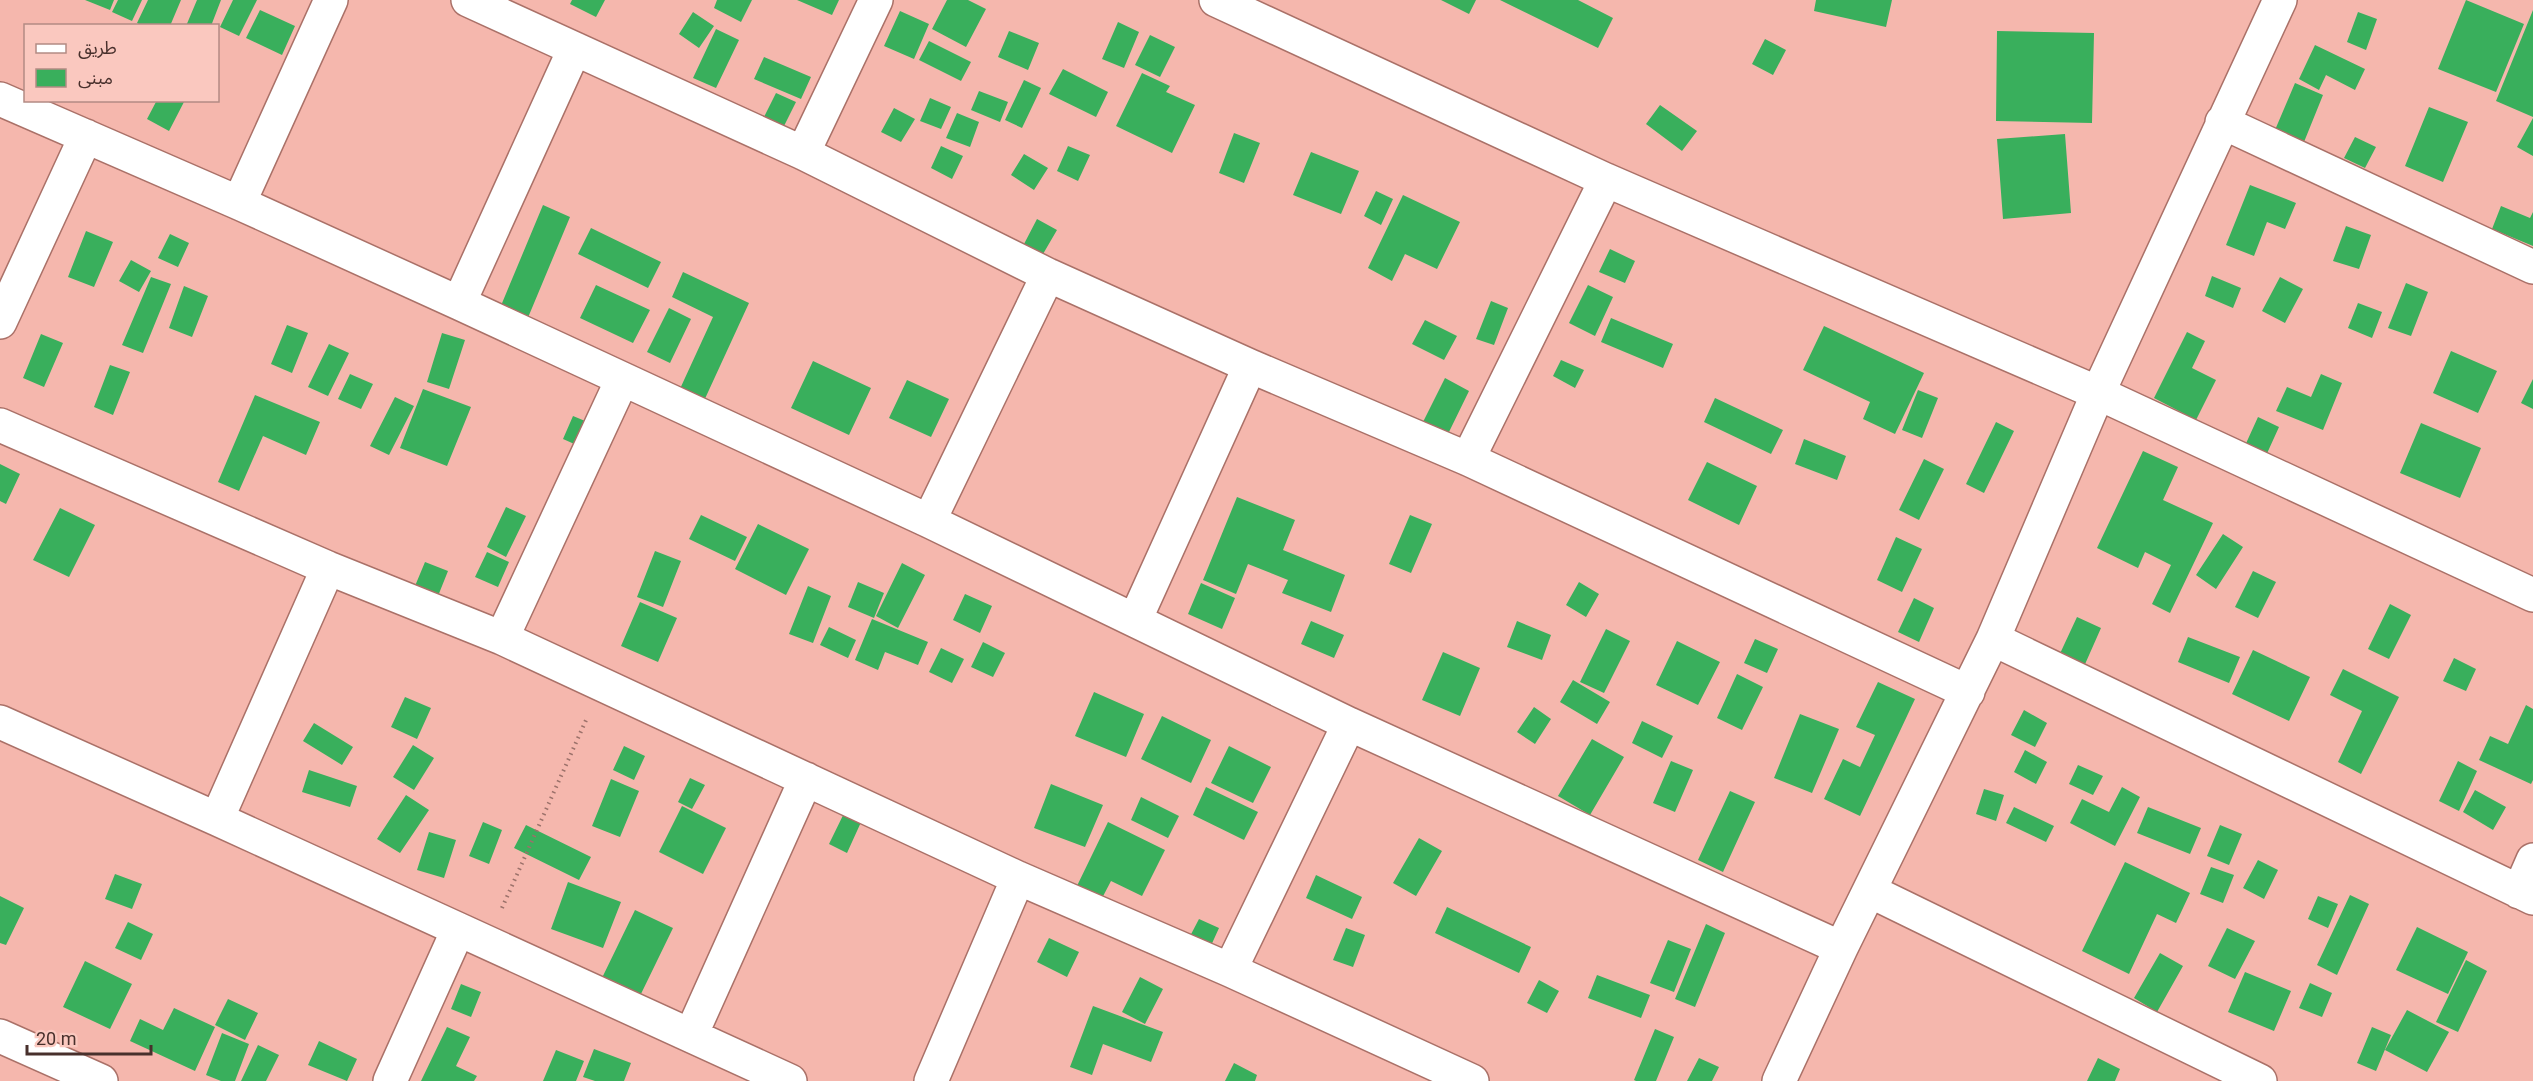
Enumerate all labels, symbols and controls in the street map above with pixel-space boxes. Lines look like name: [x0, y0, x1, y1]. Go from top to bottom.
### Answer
legend: [24, 24, 219, 102]
text: طريق: [78, 37, 117, 59]
text: مبنى: [78, 67, 113, 89]
scale bar: [27, 1018, 152, 1056]
text: 20 m: [36, 1028, 76, 1049]

